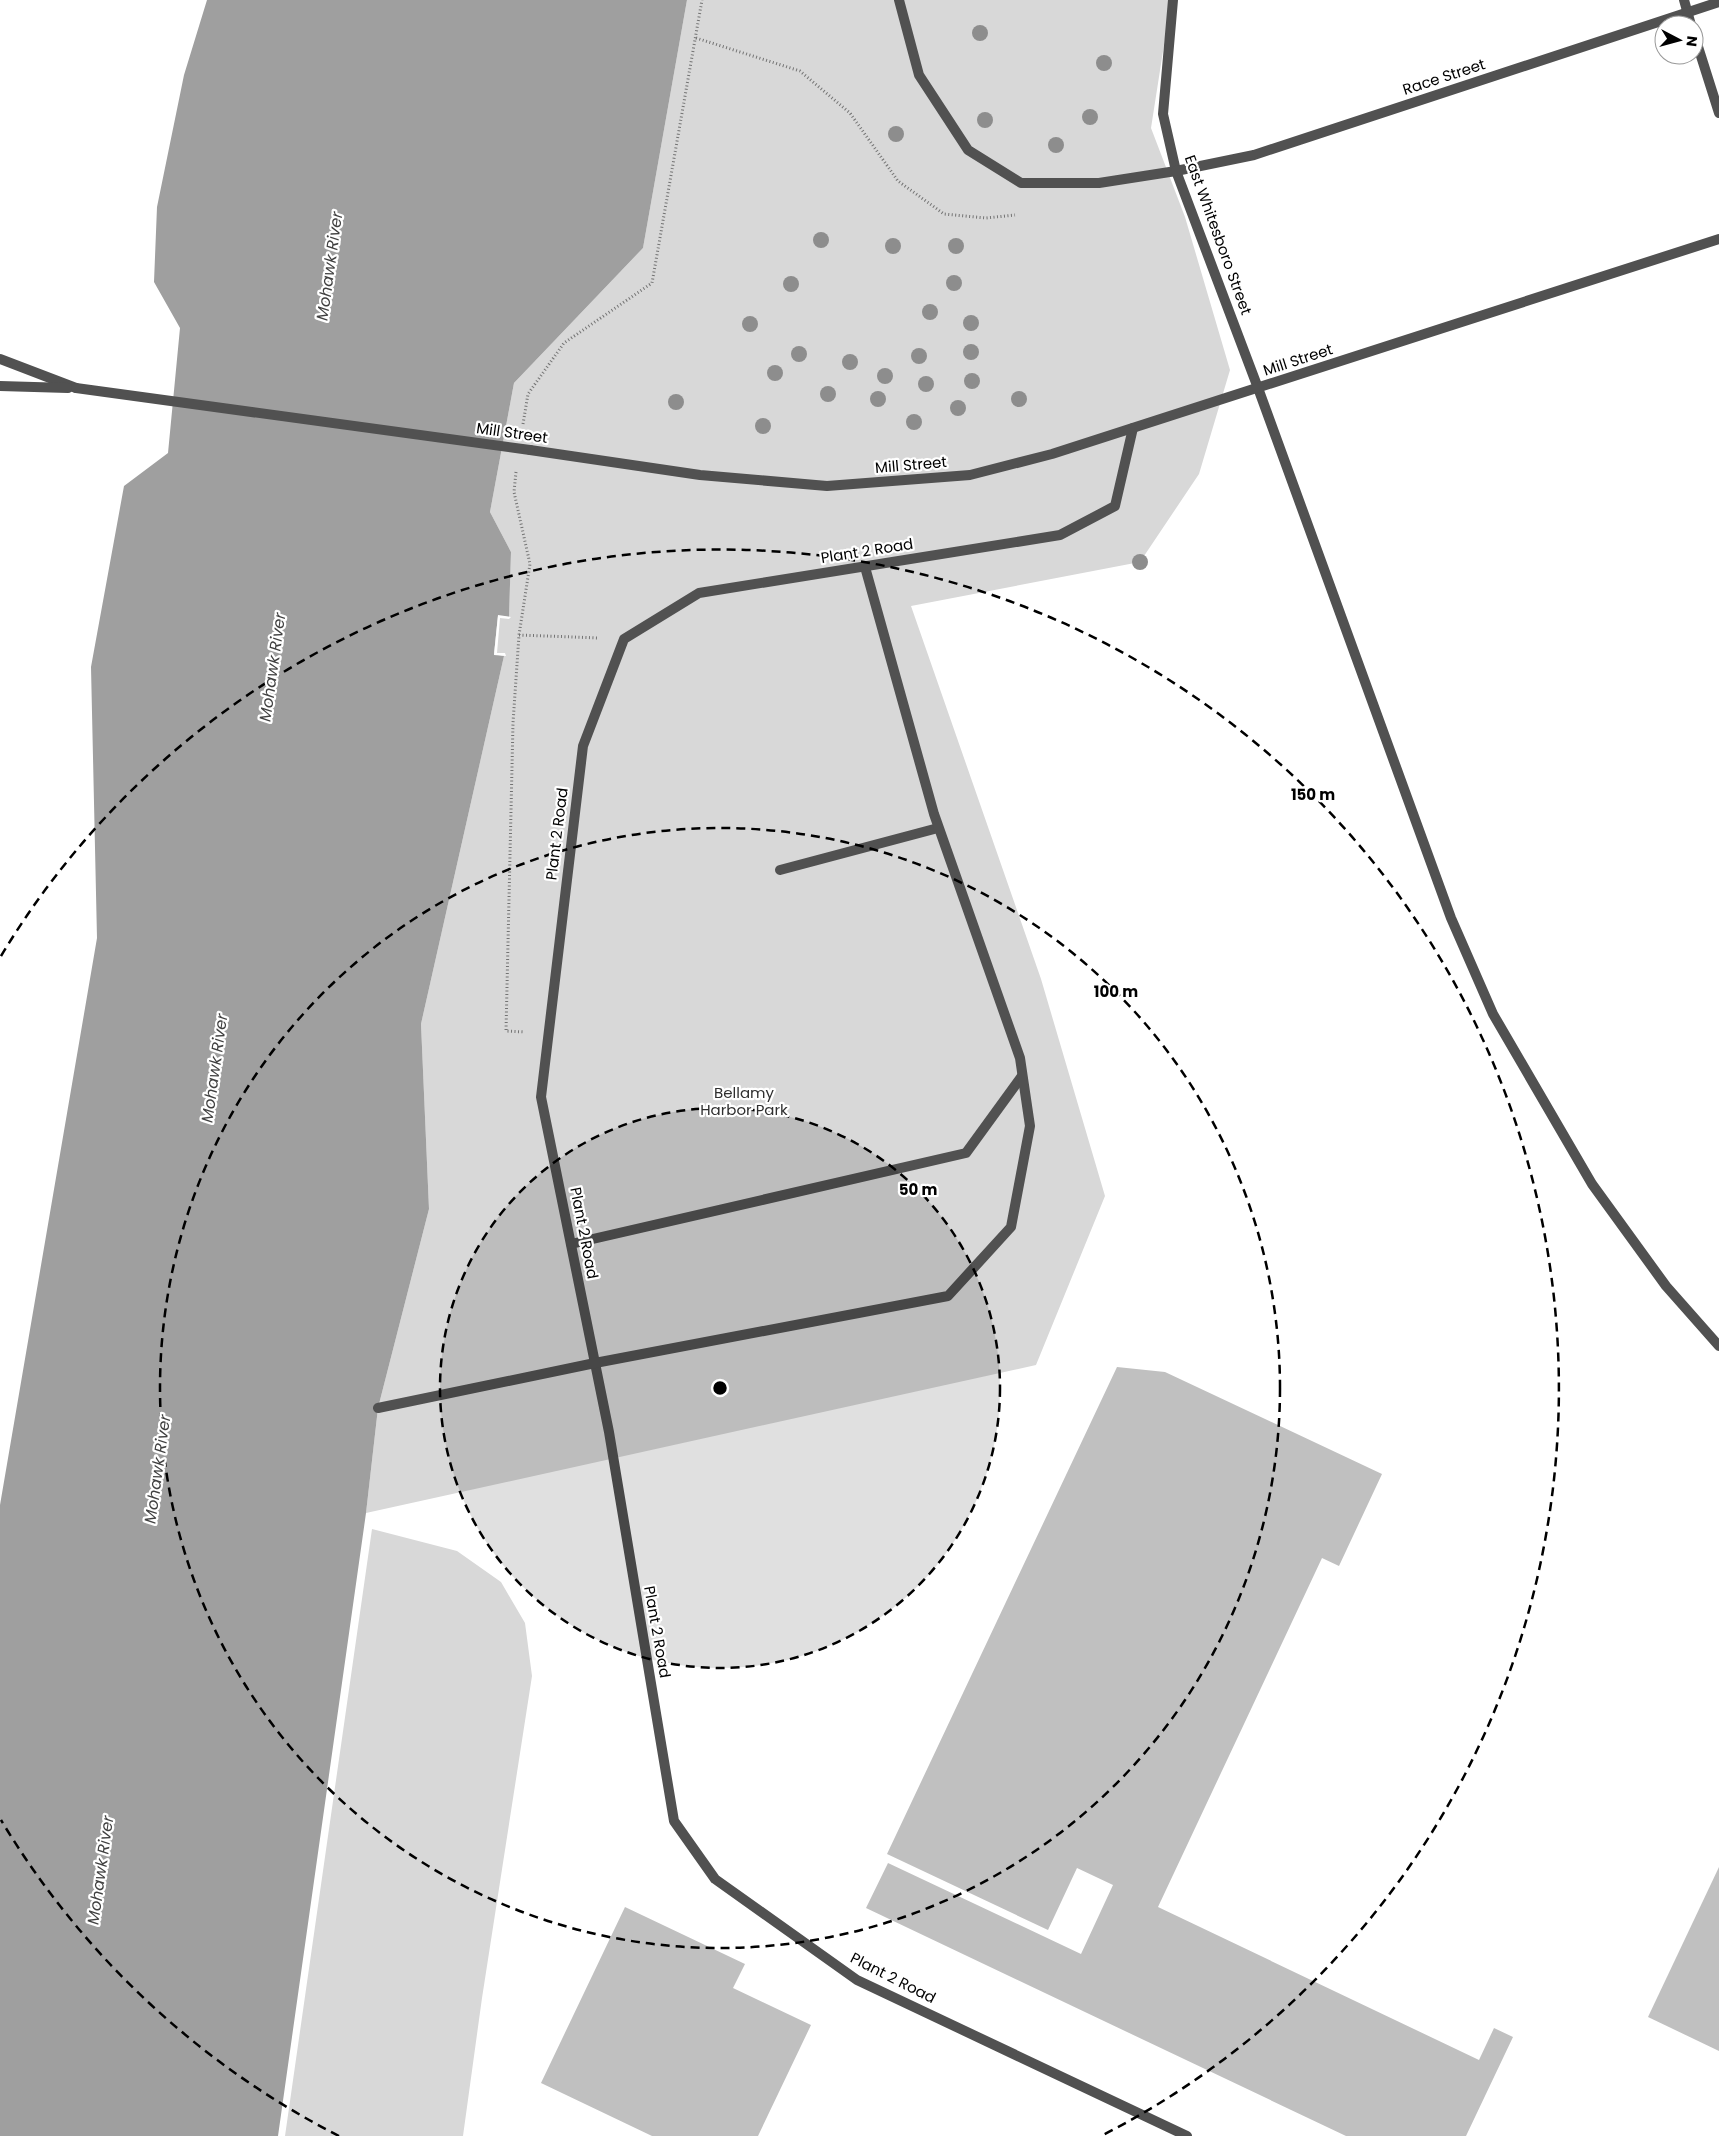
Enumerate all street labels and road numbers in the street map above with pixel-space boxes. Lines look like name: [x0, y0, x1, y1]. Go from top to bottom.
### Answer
street label: Race Street: [1400, 53, 1488, 100]
street label: East Whitesboro Street: [1180, 152, 1257, 318]
street label: Mill Street: [1260, 338, 1335, 381]
street label: Mill Street: [475, 417, 549, 448]
street label: Mill Street: [874, 451, 948, 478]
street label: Plant 2 Road: [819, 533, 915, 568]
street label: Plant 2 Road: [540, 786, 573, 881]
street label: Plant 2 Road: [565, 1185, 604, 1281]
street label: Plant 2 Road: [639, 1584, 676, 1680]
street label: Plant 2 Road: [847, 1947, 940, 2008]

